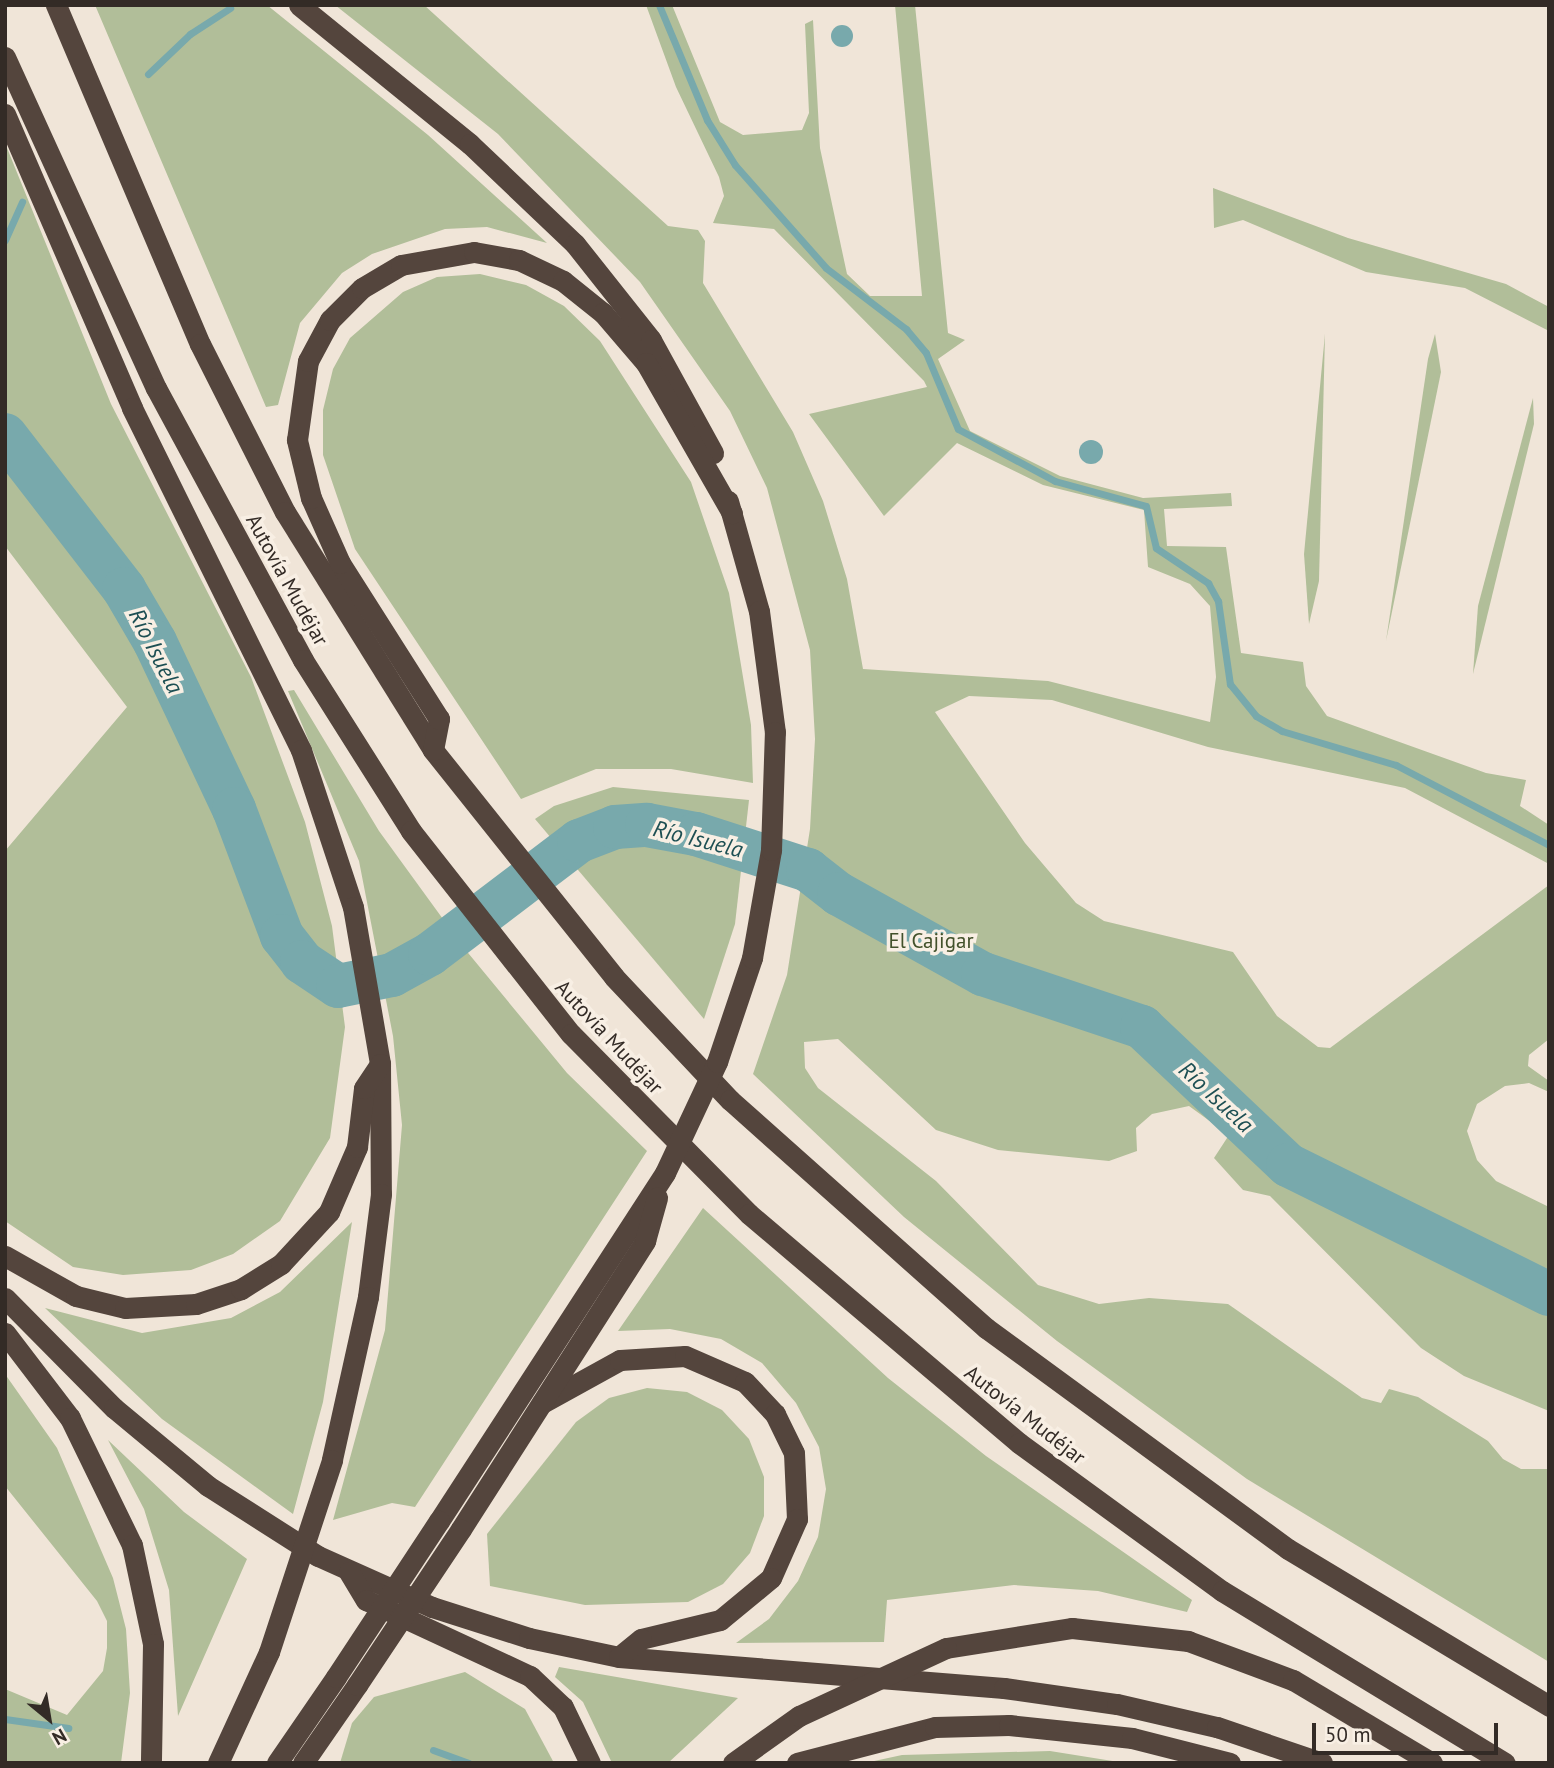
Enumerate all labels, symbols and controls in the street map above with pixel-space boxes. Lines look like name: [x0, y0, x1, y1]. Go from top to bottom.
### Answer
street label: Autovía Mudéjar: [241, 510, 333, 650]
water label: Río Isuela: [123, 604, 189, 698]
water label: Río Isuela: [650, 815, 746, 863]
park label: El Cajigar: [888, 928, 974, 954]
street label: Autovía Mudéjar: [550, 975, 668, 1099]
water label: Río Isuela: [1173, 1056, 1259, 1138]
street label: Autovía Mudéjar: [960, 1360, 1090, 1470]
north arrow: [14, 1684, 84, 1754]
scale bar: [1316, 1708, 1502, 1752]
text: 50 m: [1325, 1721, 1371, 1748]
text: N: [48, 1724, 71, 1751]

